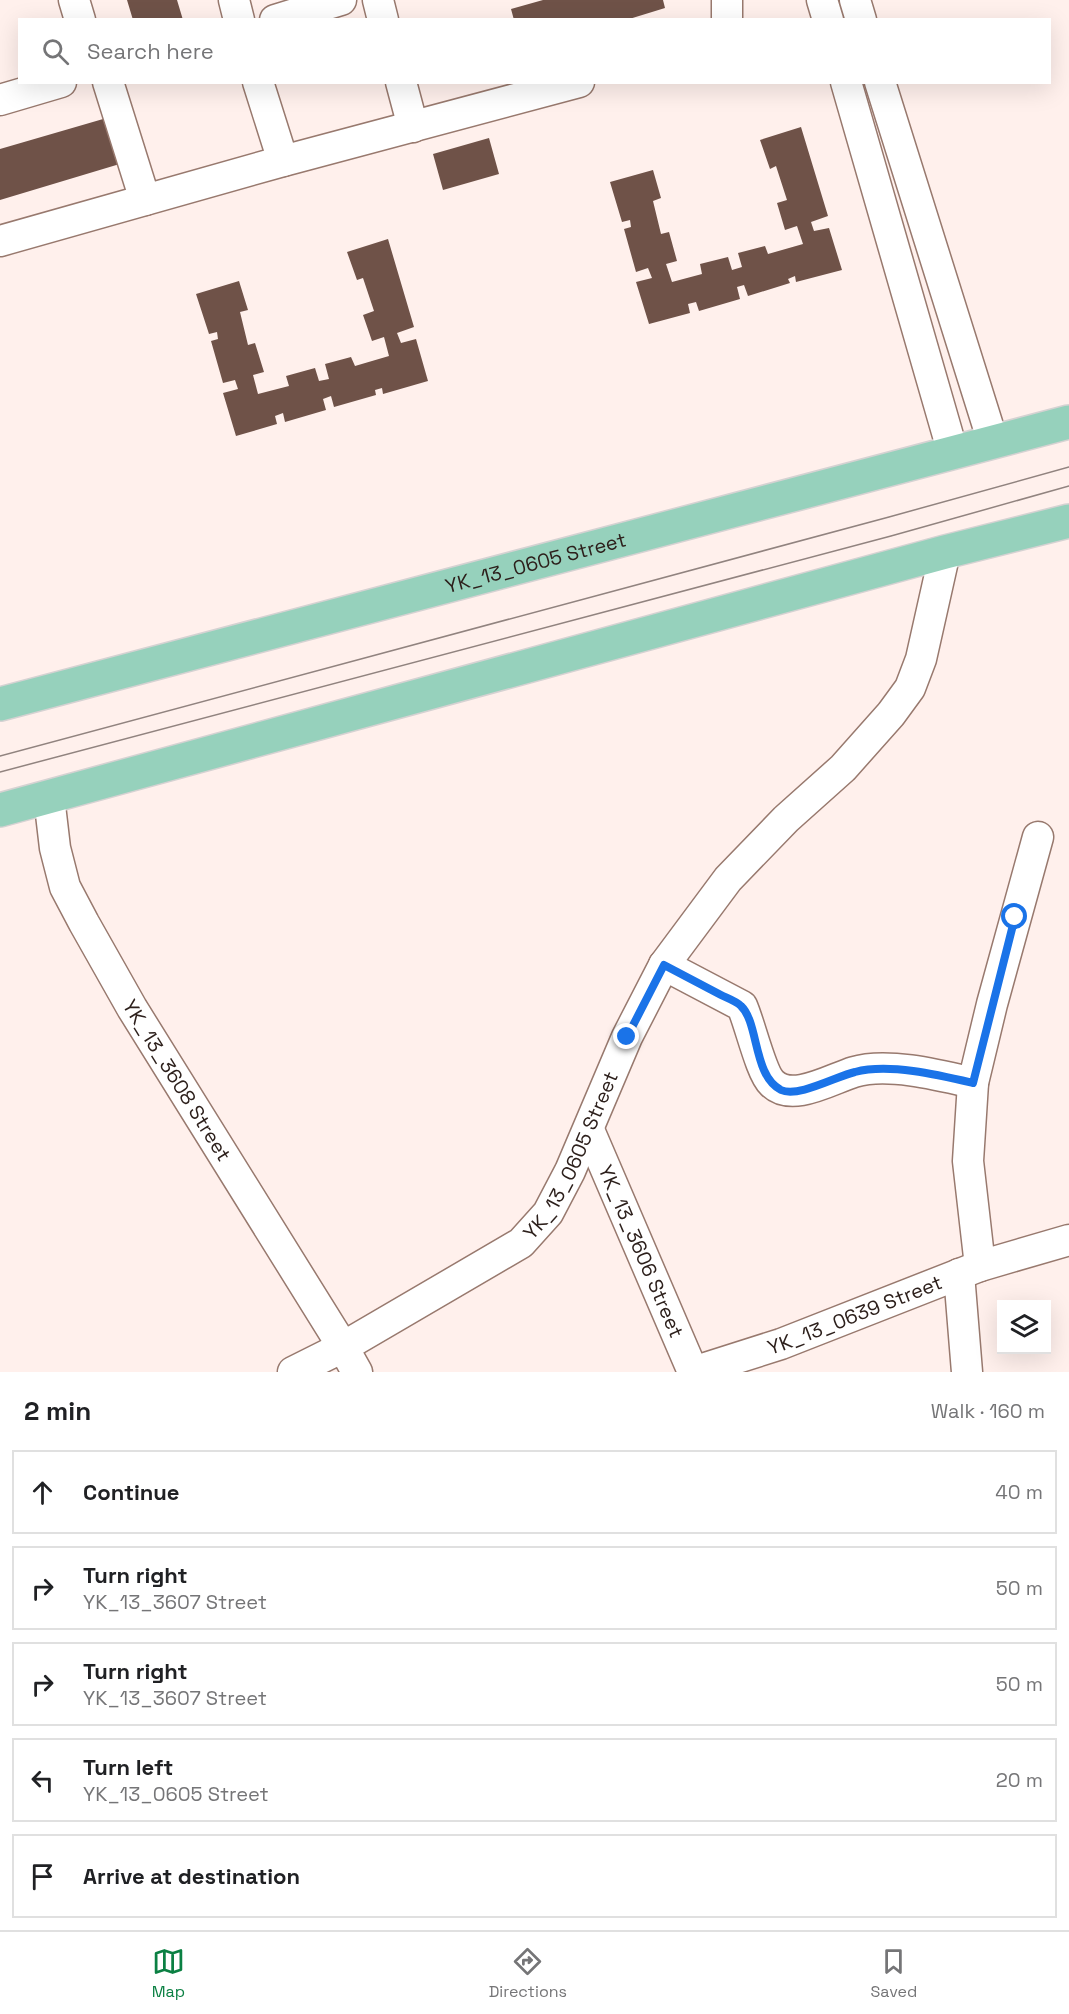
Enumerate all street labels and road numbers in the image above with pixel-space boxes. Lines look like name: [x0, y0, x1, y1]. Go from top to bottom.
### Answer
street label: YK_13_0605 Street: [442, 526, 629, 599]
street label: YK_13_3608 Street: [117, 995, 237, 1166]
street label: YK_13_0605 Street: [517, 1067, 624, 1245]
street label: YK_13_3606 Street: [593, 1161, 690, 1342]
street label: YK_13_0639 Street: [764, 1269, 946, 1360]

